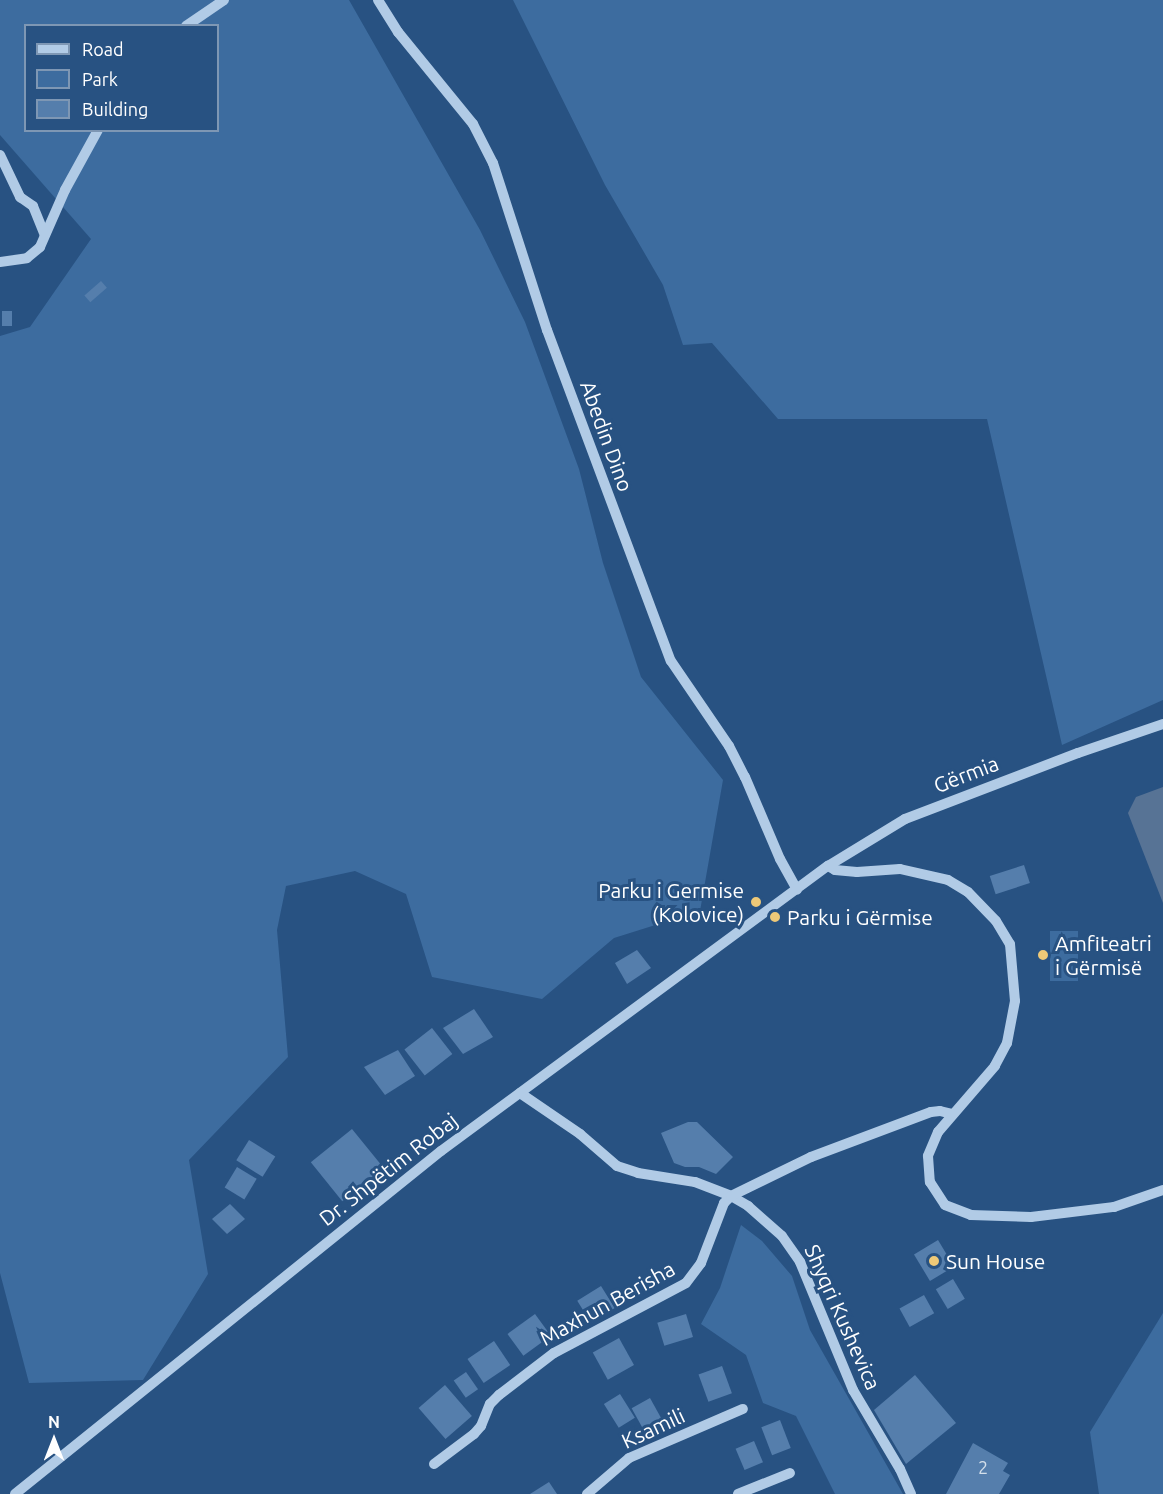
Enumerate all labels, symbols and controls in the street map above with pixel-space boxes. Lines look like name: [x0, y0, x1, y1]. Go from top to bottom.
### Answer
legend: [24, 24, 219, 132]
text: Road: [82, 39, 124, 59]
text: Park: [82, 69, 118, 89]
text: Building: [82, 99, 148, 119]
street label: Abedin Dino: [575, 377, 639, 495]
street label: Gërmia: [930, 750, 1002, 798]
place label: Parku i Germise (Kolovice): [598, 877, 744, 927]
marker: Parku i Germise (Kolovice): [749, 895, 763, 909]
place label: Parku i Gërmise: [787, 904, 933, 930]
marker: Parku i Gërmise: [768, 910, 782, 924]
place label: Amfiteatri i Gërmisë: [1055, 930, 1152, 980]
marker: Amfiteatri i Gërmisë: [1036, 948, 1050, 962]
street label: Dr. Shpëtim Robaj: [314, 1107, 462, 1231]
street label: Shyqri Kushevica: [800, 1240, 886, 1394]
place label: Sun House: [946, 1248, 1045, 1274]
marker: Sun House: [927, 1254, 941, 1268]
street label: Maxhun Berisha: [535, 1256, 679, 1350]
street label: Ksamili: [617, 1402, 689, 1454]
north arrow: [24, 1410, 84, 1470]
text: N: [48, 1413, 60, 1431]
house number: 2: [978, 1456, 988, 1478]

